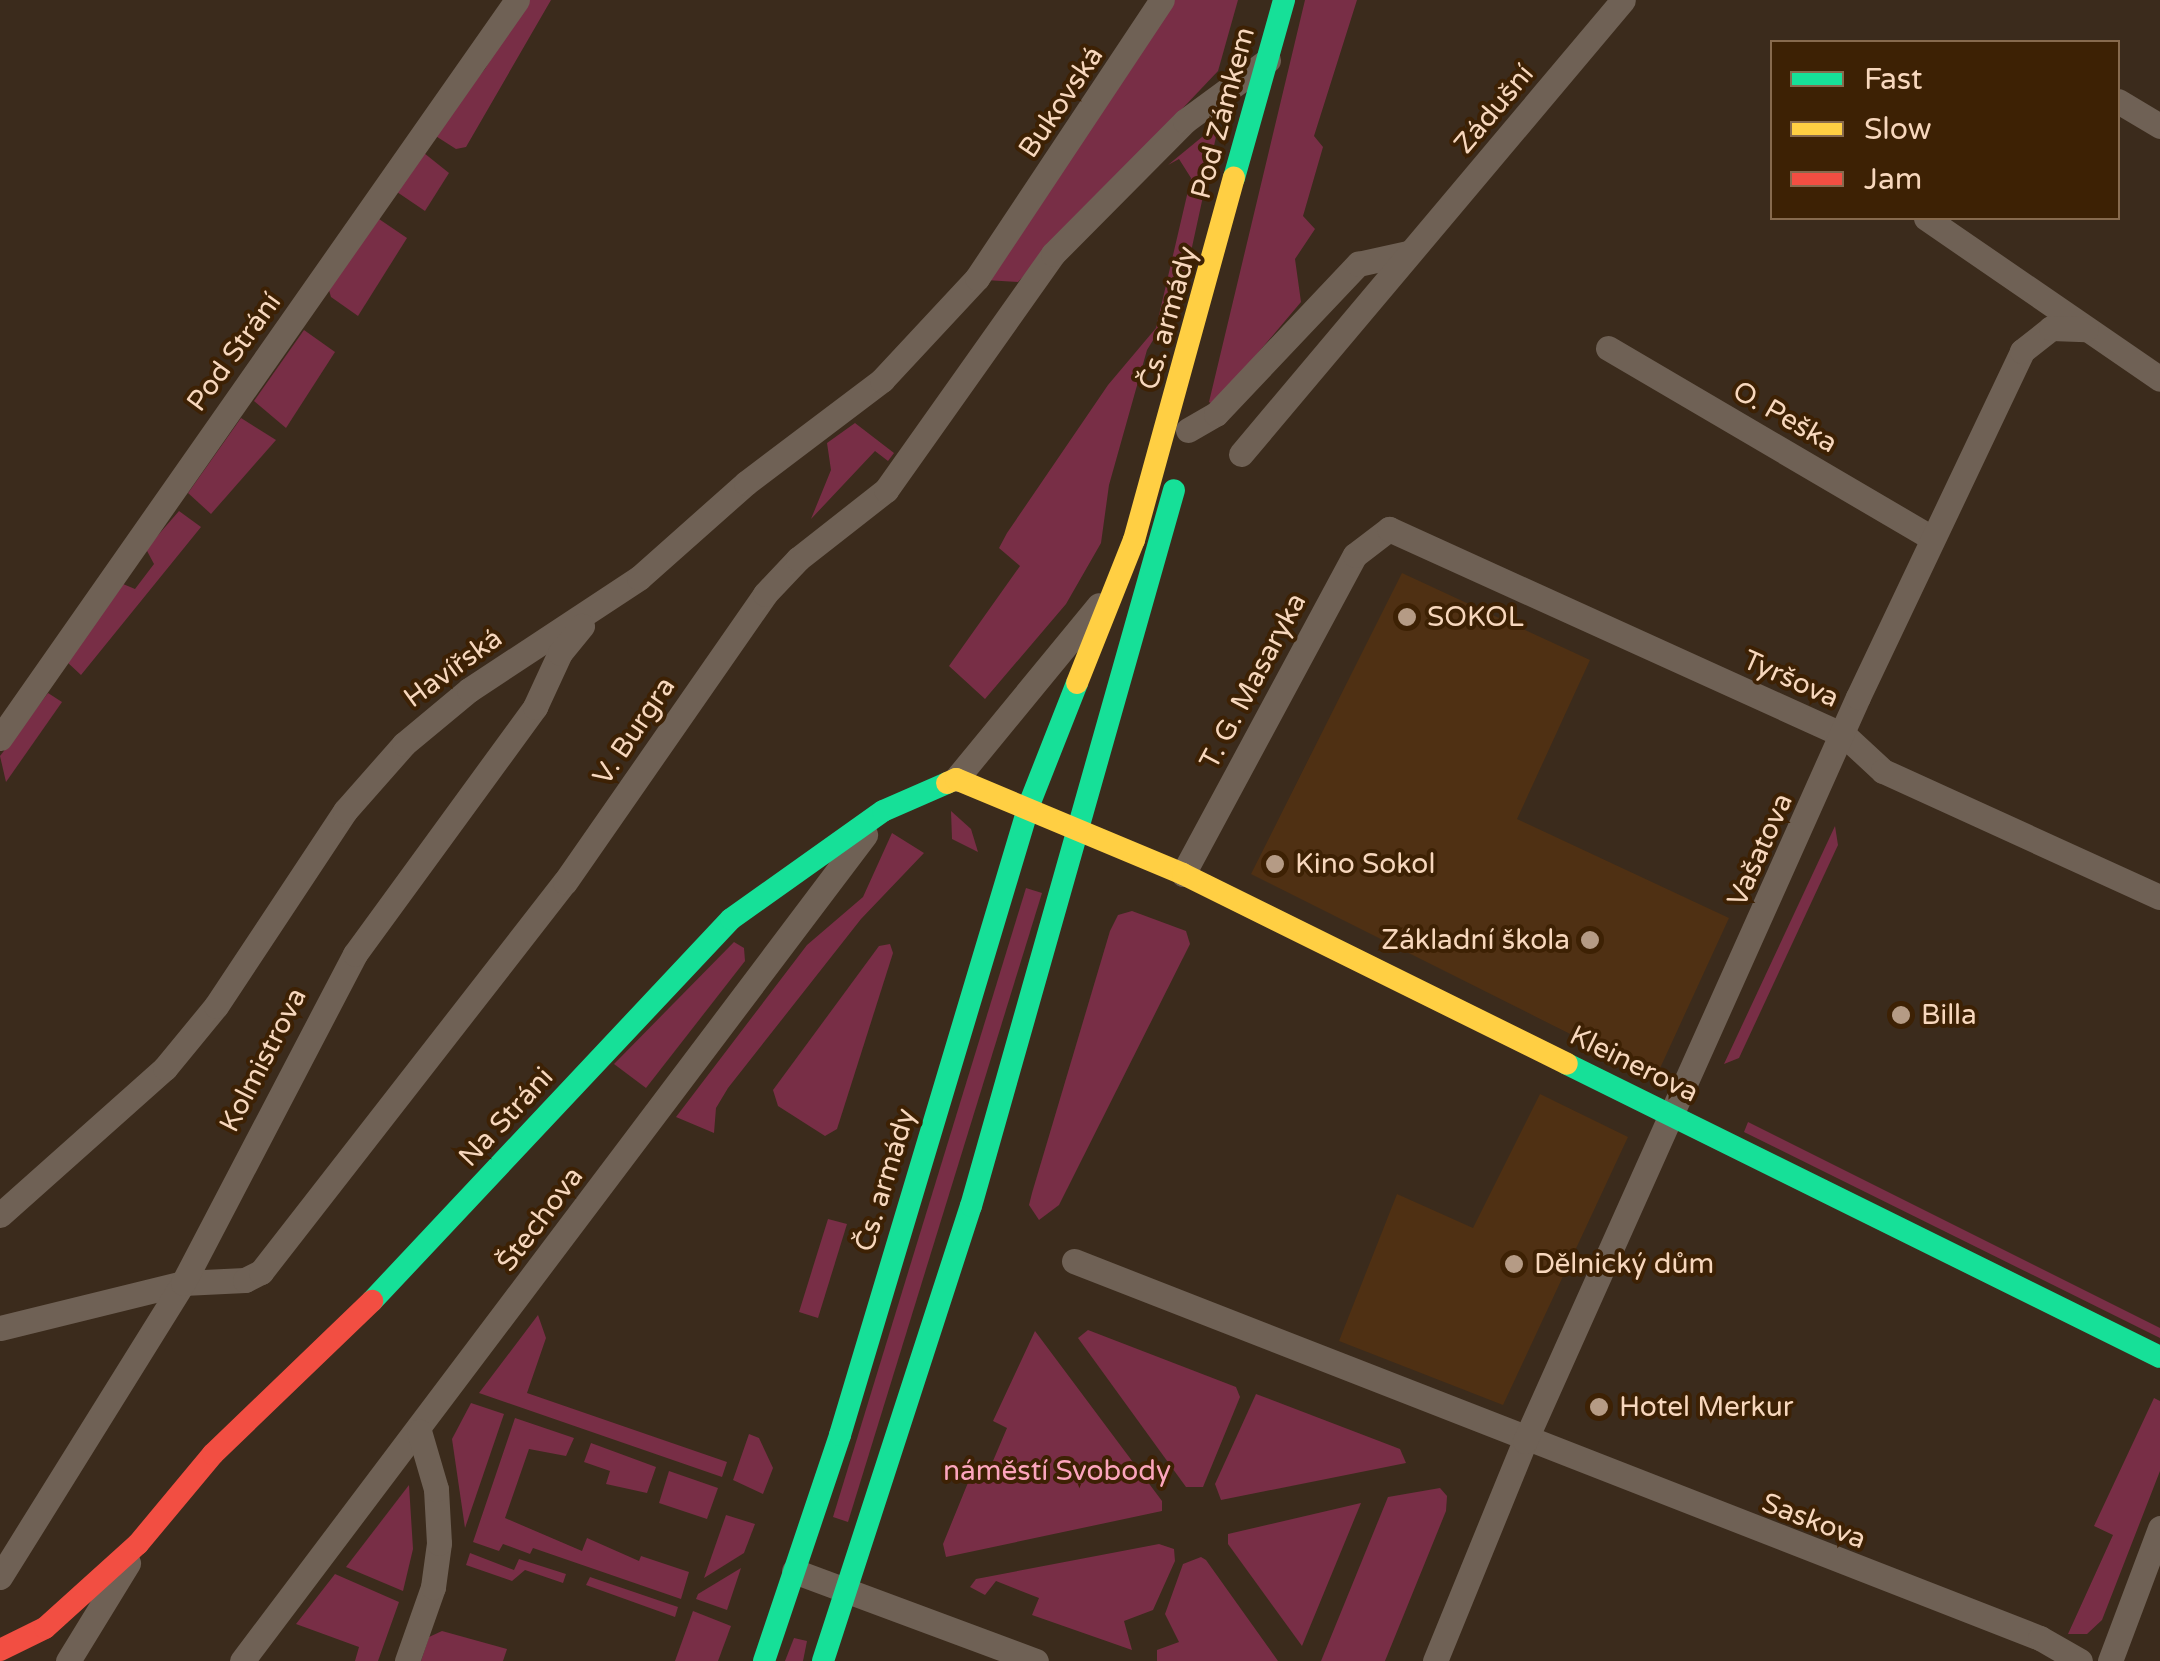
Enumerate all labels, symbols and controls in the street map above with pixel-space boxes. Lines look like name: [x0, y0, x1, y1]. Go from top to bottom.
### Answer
street label: Pod Zámkem: [1184, 24, 1262, 202]
street label: Bukovská: [1012, 40, 1110, 164]
legend: [1770, 40, 2120, 220]
street label: Zádušní: [1447, 58, 1541, 160]
text: Fast: [1864, 61, 1923, 98]
text: Slow: [1864, 111, 1932, 148]
text: Jam: [1864, 161, 1922, 198]
street label: Čs. armády: [1131, 242, 1205, 394]
street label: Pod Strání: [180, 286, 288, 418]
street label: O. Peška: [1727, 374, 1843, 460]
street label: T. G. Masaryka: [1193, 587, 1313, 775]
place label: SOKOL: [1427, 600, 1524, 634]
marker: SOKOL: [1396, 606, 1418, 628]
street label: Havířská: [397, 621, 509, 715]
street label: Tyršova: [1738, 643, 1844, 715]
street label: V. Burgra: [586, 671, 682, 791]
street label: Vašatova: [1720, 788, 1800, 912]
place label: Kino Sokol: [1295, 847, 1435, 881]
marker: Kino Sokol: [1264, 853, 1286, 875]
place label: Základní škola: [1381, 923, 1570, 957]
marker: Základní škola: [1579, 929, 1601, 951]
street label: Kolmistrova: [212, 982, 314, 1138]
place label: Billa: [1921, 998, 1977, 1032]
marker: Billa: [1890, 1004, 1912, 1026]
street label: Kleinerova: [1564, 1018, 1704, 1110]
street label: Na Stráni: [452, 1060, 560, 1174]
street label: Čs. armády: [847, 1104, 923, 1256]
street label: Štechova: [490, 1160, 590, 1278]
place label: Dělnický dům: [1534, 1247, 1714, 1281]
marker: Dělnický dům: [1503, 1253, 1525, 1275]
place label: Hotel Merkur: [1619, 1390, 1794, 1424]
marker: Hotel Merkur: [1588, 1396, 1610, 1418]
park label: náměstí Svobody: [943, 1454, 1171, 1488]
street label: Saskova: [1757, 1486, 1871, 1556]

